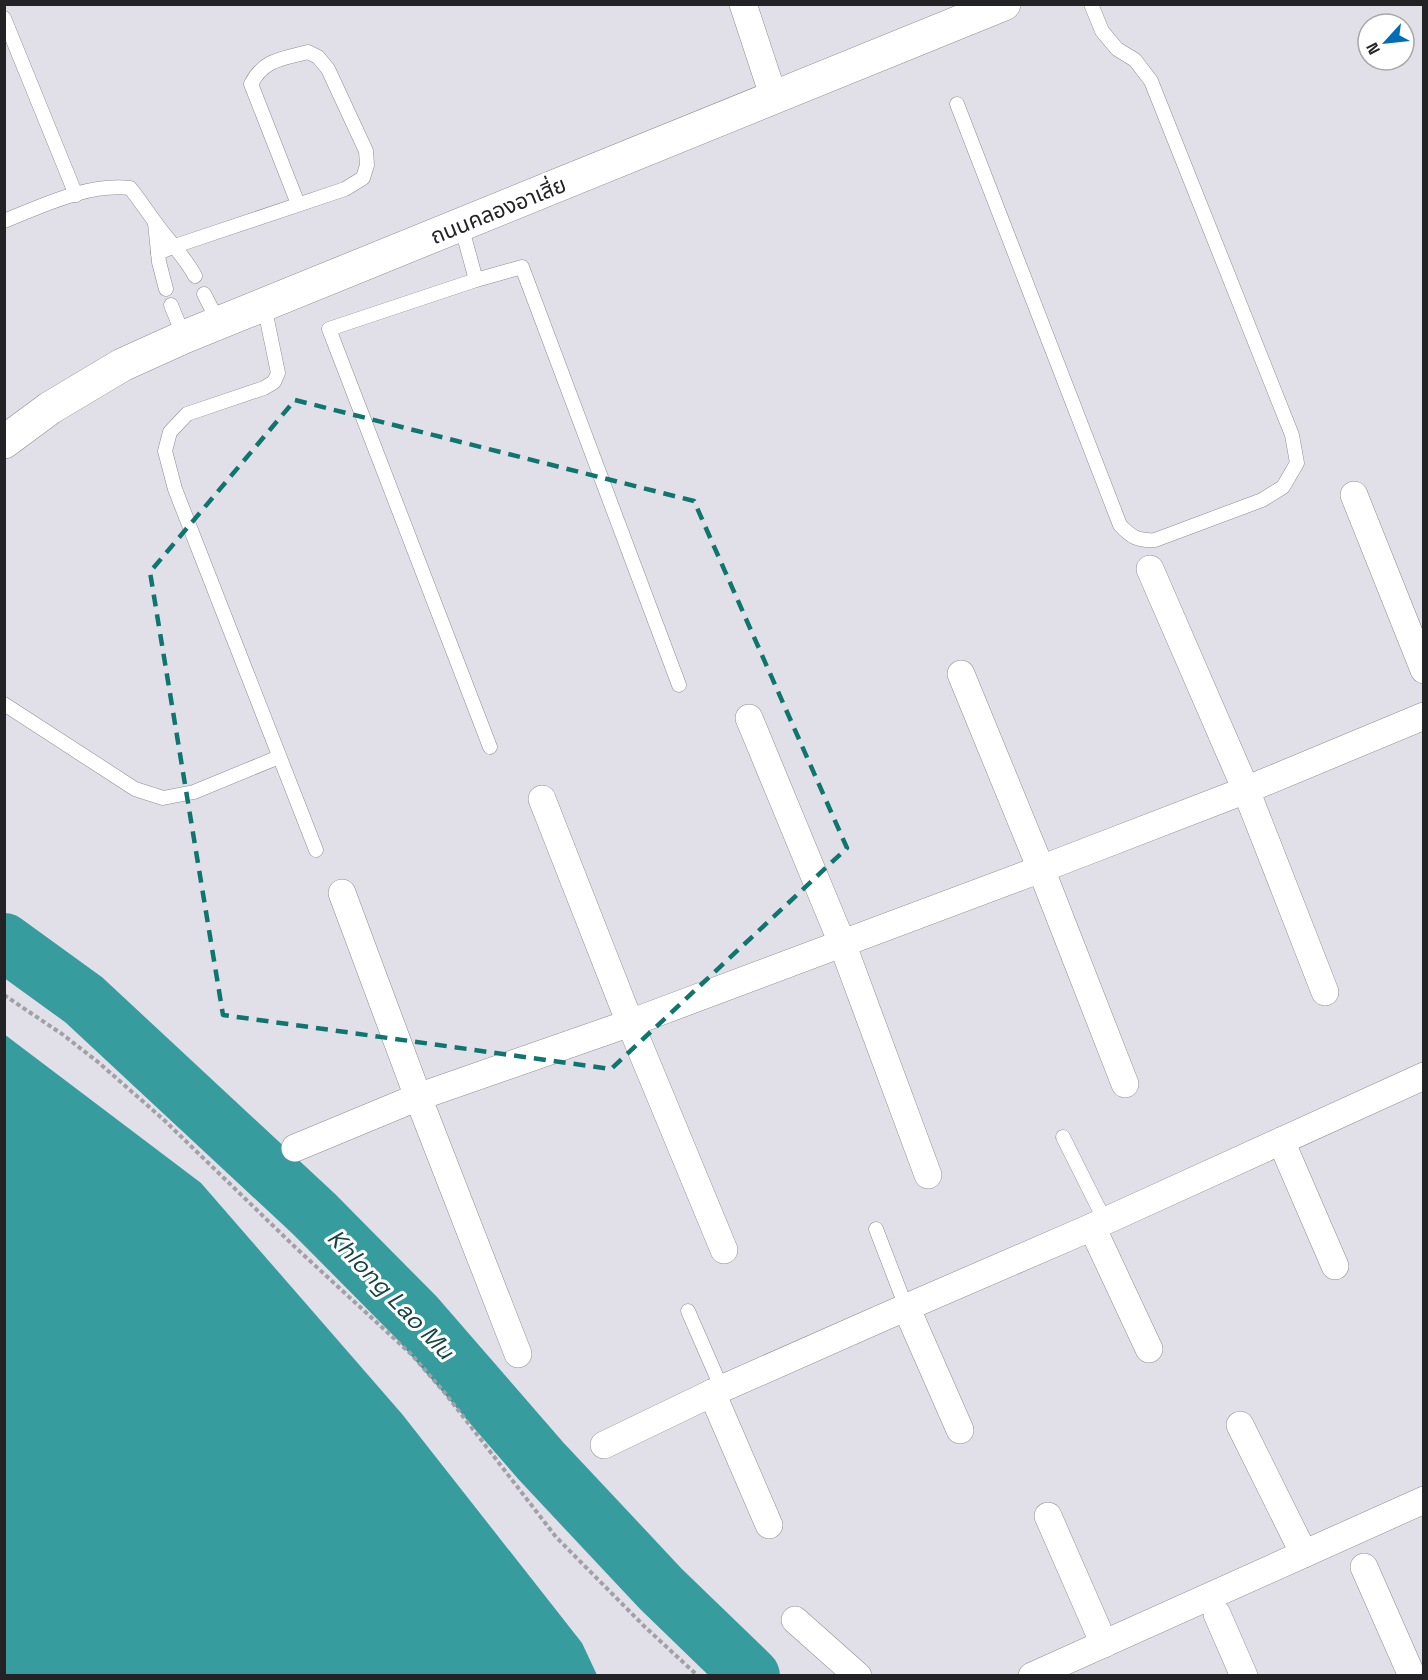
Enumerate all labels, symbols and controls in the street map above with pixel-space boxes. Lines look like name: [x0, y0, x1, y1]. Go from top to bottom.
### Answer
north arrow: [1356, 12, 1416, 72]
text: N: [1361, 39, 1385, 58]
street label: ถนนคลองอาเสี่ย: [426, 169, 570, 250]
water label: Khlong Lao Mu: [321, 1222, 462, 1367]

